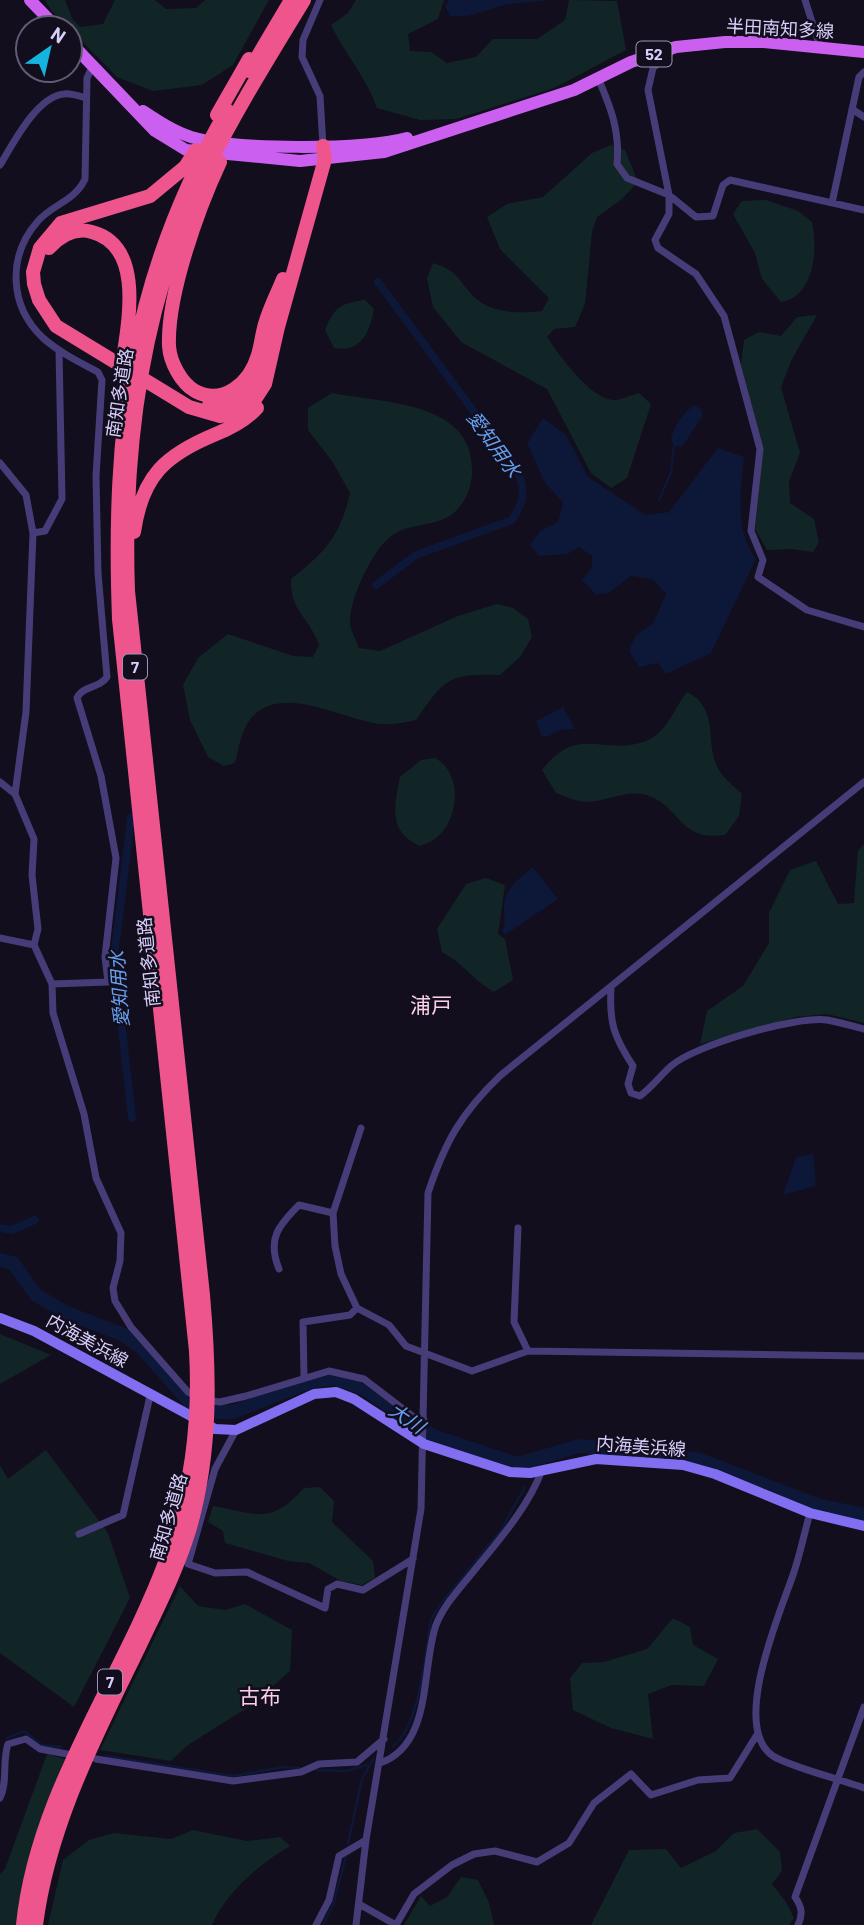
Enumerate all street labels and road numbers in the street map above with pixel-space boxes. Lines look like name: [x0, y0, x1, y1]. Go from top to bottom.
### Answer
street label: 半田南知多線: [726, 14, 835, 42]
road number: 52: [636, 42, 672, 66]
street label: 南知多道路: [101, 347, 137, 439]
road number: 7: [123, 654, 147, 680]
street label: 南知多道路: [132, 916, 164, 1008]
street label: 内海美浜線: [43, 1309, 132, 1372]
street label: 内海美浜線: [595, 1432, 687, 1460]
street label: 南知多道路: [145, 1470, 191, 1563]
road number: 7: [98, 1670, 122, 1694]

